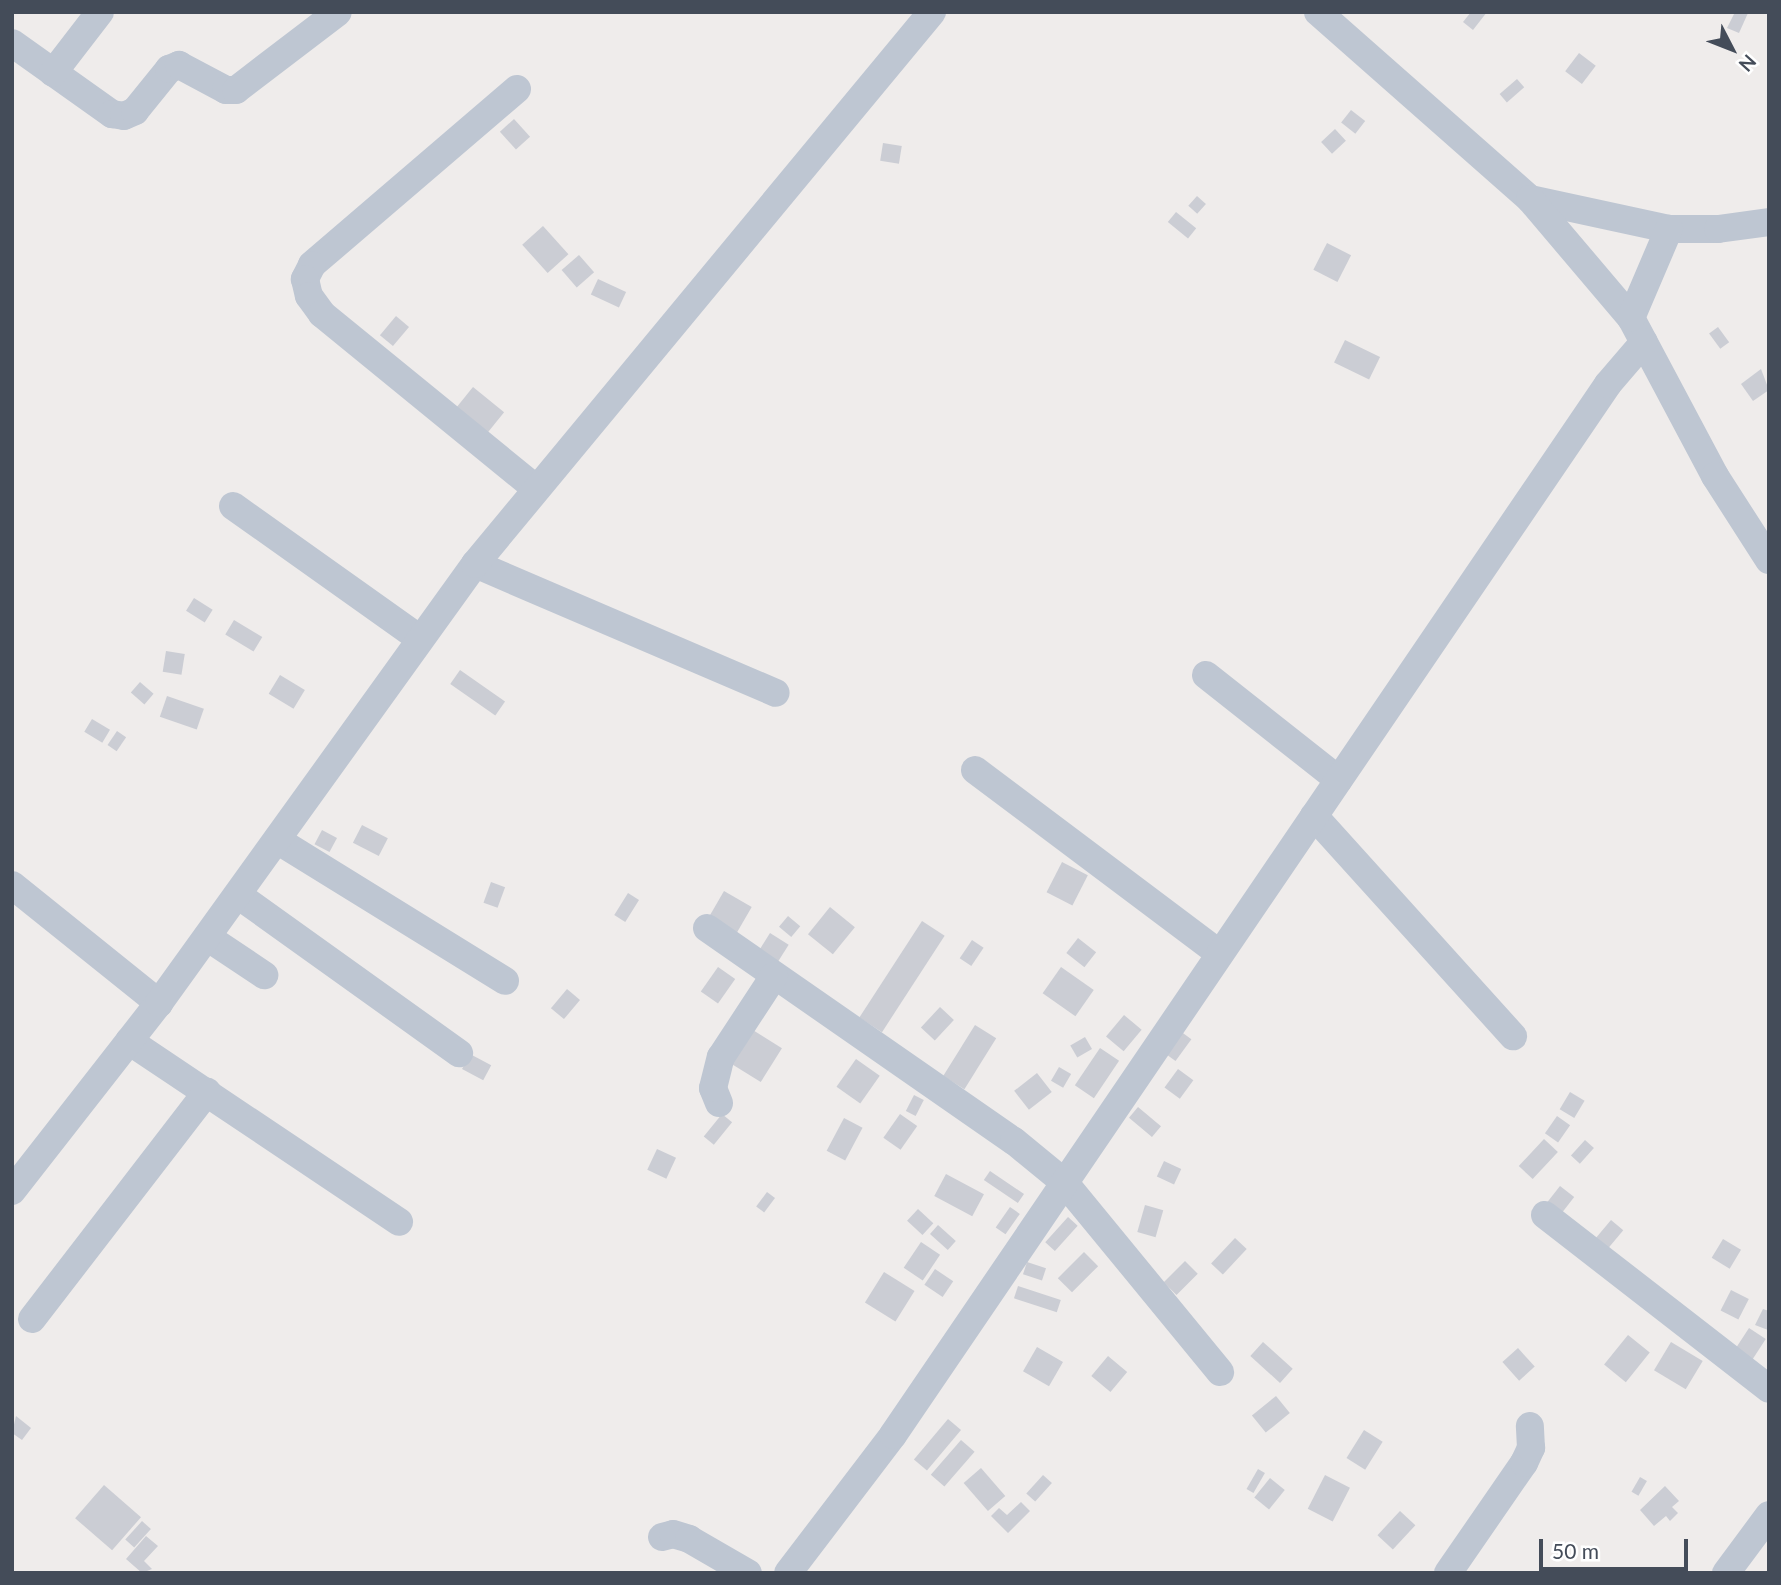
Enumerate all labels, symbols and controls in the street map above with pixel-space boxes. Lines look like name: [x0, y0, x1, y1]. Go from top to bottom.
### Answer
north arrow: [1697, 14, 1767, 84]
text: N: [1735, 50, 1761, 77]
scale bar: [1543, 1526, 1692, 1570]
text: 50 m: [1552, 1538, 1599, 1563]

